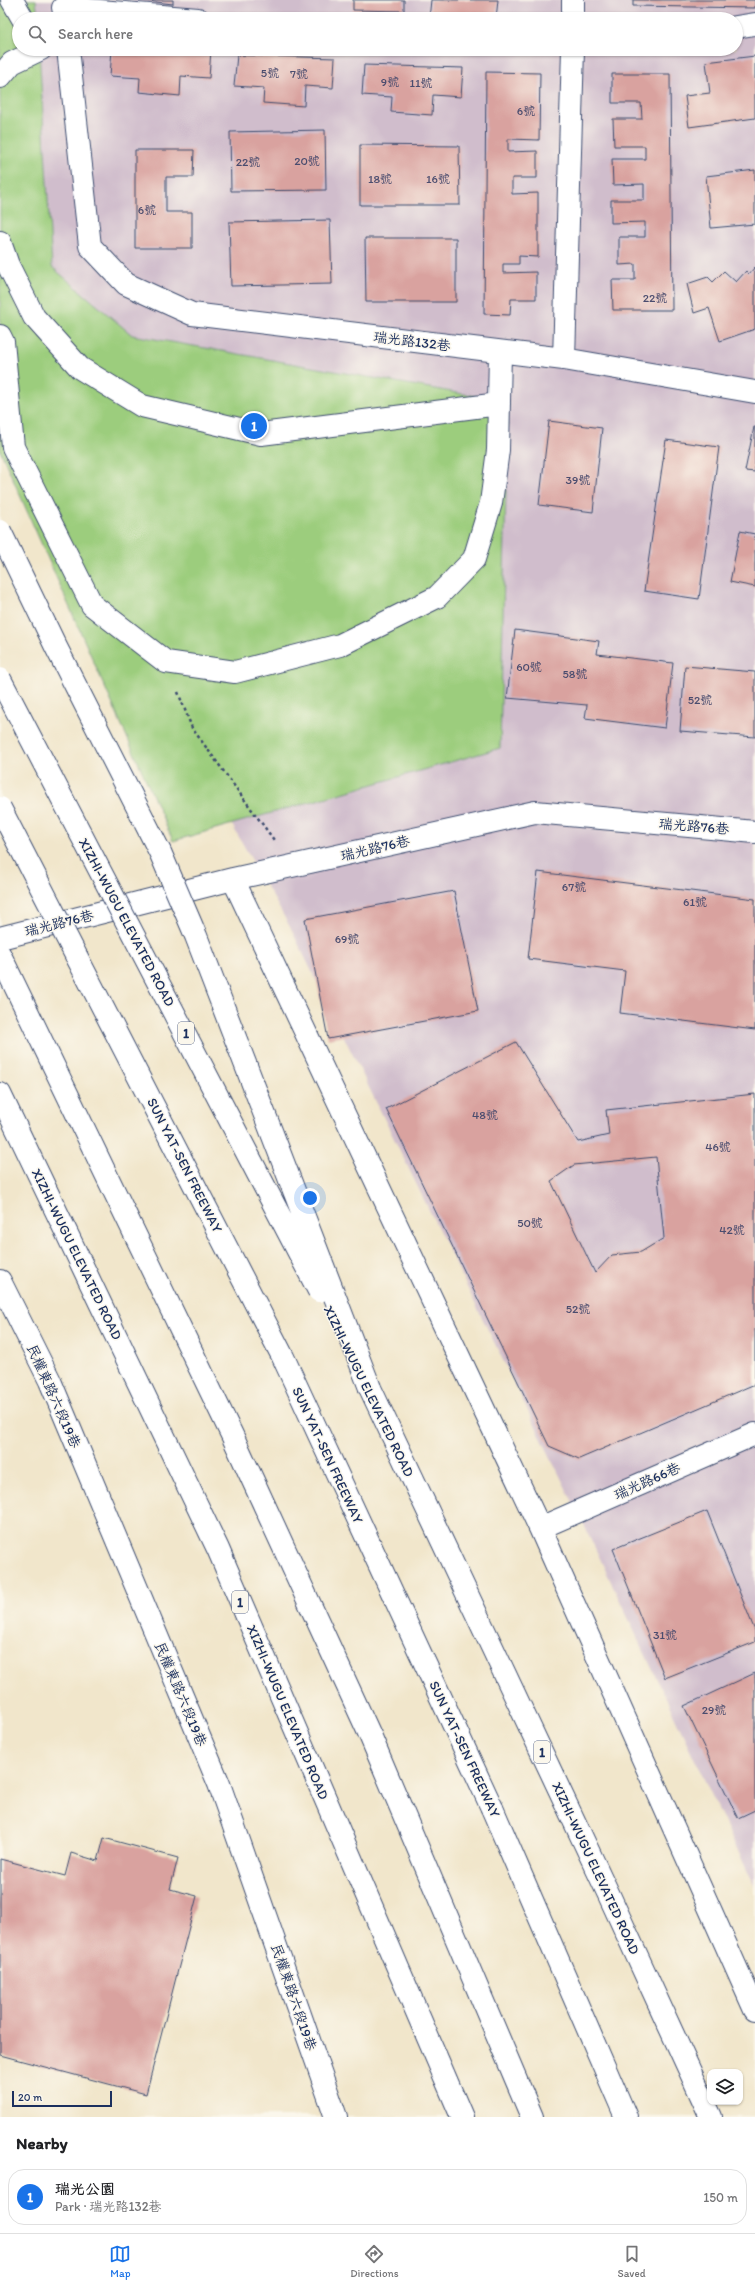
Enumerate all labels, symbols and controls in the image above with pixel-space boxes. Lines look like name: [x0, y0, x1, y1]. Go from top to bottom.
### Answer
search box: [12, 12, 743, 56]
icon: search: [26, 23, 48, 45]
text: Search here: [58, 25, 133, 43]
house number: 5號: [261, 66, 279, 80]
house number: 7號: [290, 67, 308, 81]
house number: 9號: [381, 75, 399, 89]
house number: 11號: [409, 76, 433, 90]
house number: 6號: [517, 104, 535, 118]
house number: 20號: [294, 154, 320, 168]
house number: 22號: [236, 155, 260, 169]
house number: 18號: [368, 172, 392, 186]
house number: 16號: [426, 172, 450, 186]
house number: 6號: [138, 203, 156, 217]
house number: 22號: [643, 291, 667, 305]
street label: 瑞光路132巷: [371, 328, 452, 355]
pin: 1: [241, 411, 267, 441]
house number: 39號: [566, 473, 590, 487]
house number: 60號: [516, 660, 542, 674]
house number: 58號: [563, 667, 587, 681]
house number: 52號: [688, 693, 712, 707]
street label: 瑞光路76巷: [657, 815, 731, 838]
street label: 瑞光路76巷: [338, 832, 412, 865]
street label: XIZHI-WUGU ELEVATED ROAD: [75, 835, 178, 1010]
house number: 67號: [562, 880, 586, 894]
house number: 61號: [683, 895, 707, 909]
street label: 瑞光路76巷: [22, 906, 96, 940]
house number: 69號: [335, 932, 359, 946]
road number: 1: [178, 1022, 194, 1044]
street label: SUN YAT-SEN FREEWAY: [143, 1095, 226, 1235]
house number: 48號: [472, 1108, 498, 1122]
house number: 46號: [705, 1140, 731, 1154]
street label: XIZHI-WUGU ELEVATED ROAD: [28, 1166, 126, 1343]
your location: [300, 1188, 320, 1208]
house number: 50號: [517, 1216, 543, 1230]
house number: 42號: [719, 1223, 745, 1237]
house number: 52號: [566, 1302, 590, 1316]
street label: XIZHI-WUGU ELEVATED ROAD: [320, 1303, 418, 1480]
street label: 民權東路六段19巷: [23, 1342, 84, 1452]
street label: SUN YAT-SEN FREEWAY: [288, 1384, 367, 1526]
street label: 瑞光路66巷: [610, 1459, 684, 1504]
road number: 1: [232, 1591, 248, 1613]
street label: XIZHI-WUGU ELEVATED ROAD: [243, 1622, 332, 1802]
house number: 31號: [653, 1628, 677, 1642]
street label: 民權東路六段19巷: [151, 1639, 211, 1750]
street label: SUN YAT-SEN FREEWAY: [425, 1678, 504, 1820]
house number: 29號: [702, 1703, 726, 1717]
road number: 1: [534, 1741, 550, 1763]
street label: XIZHI-WUGU ELEVATED ROAD: [548, 1779, 643, 1957]
street label: 民權東路六段19巷: [267, 1942, 320, 2054]
map controls: [707, 2069, 743, 2105]
button: layers: [707, 2069, 743, 2105]
scale bar: [12, 2089, 112, 2108]
text: 20 m: [18, 2091, 42, 2104]
text: Nearby: [16, 2133, 68, 2153]
text: 瑞光公園: [55, 2180, 115, 2198]
text: 1: [27, 2190, 33, 2205]
text: 150 m: [703, 2190, 738, 2205]
text: Park · 瑞光路132巷: [55, 2199, 162, 2214]
tab: Map: [109, 2243, 131, 2280]
tab: Directions: [350, 2243, 399, 2280]
tab: Saved: [617, 2243, 646, 2280]

